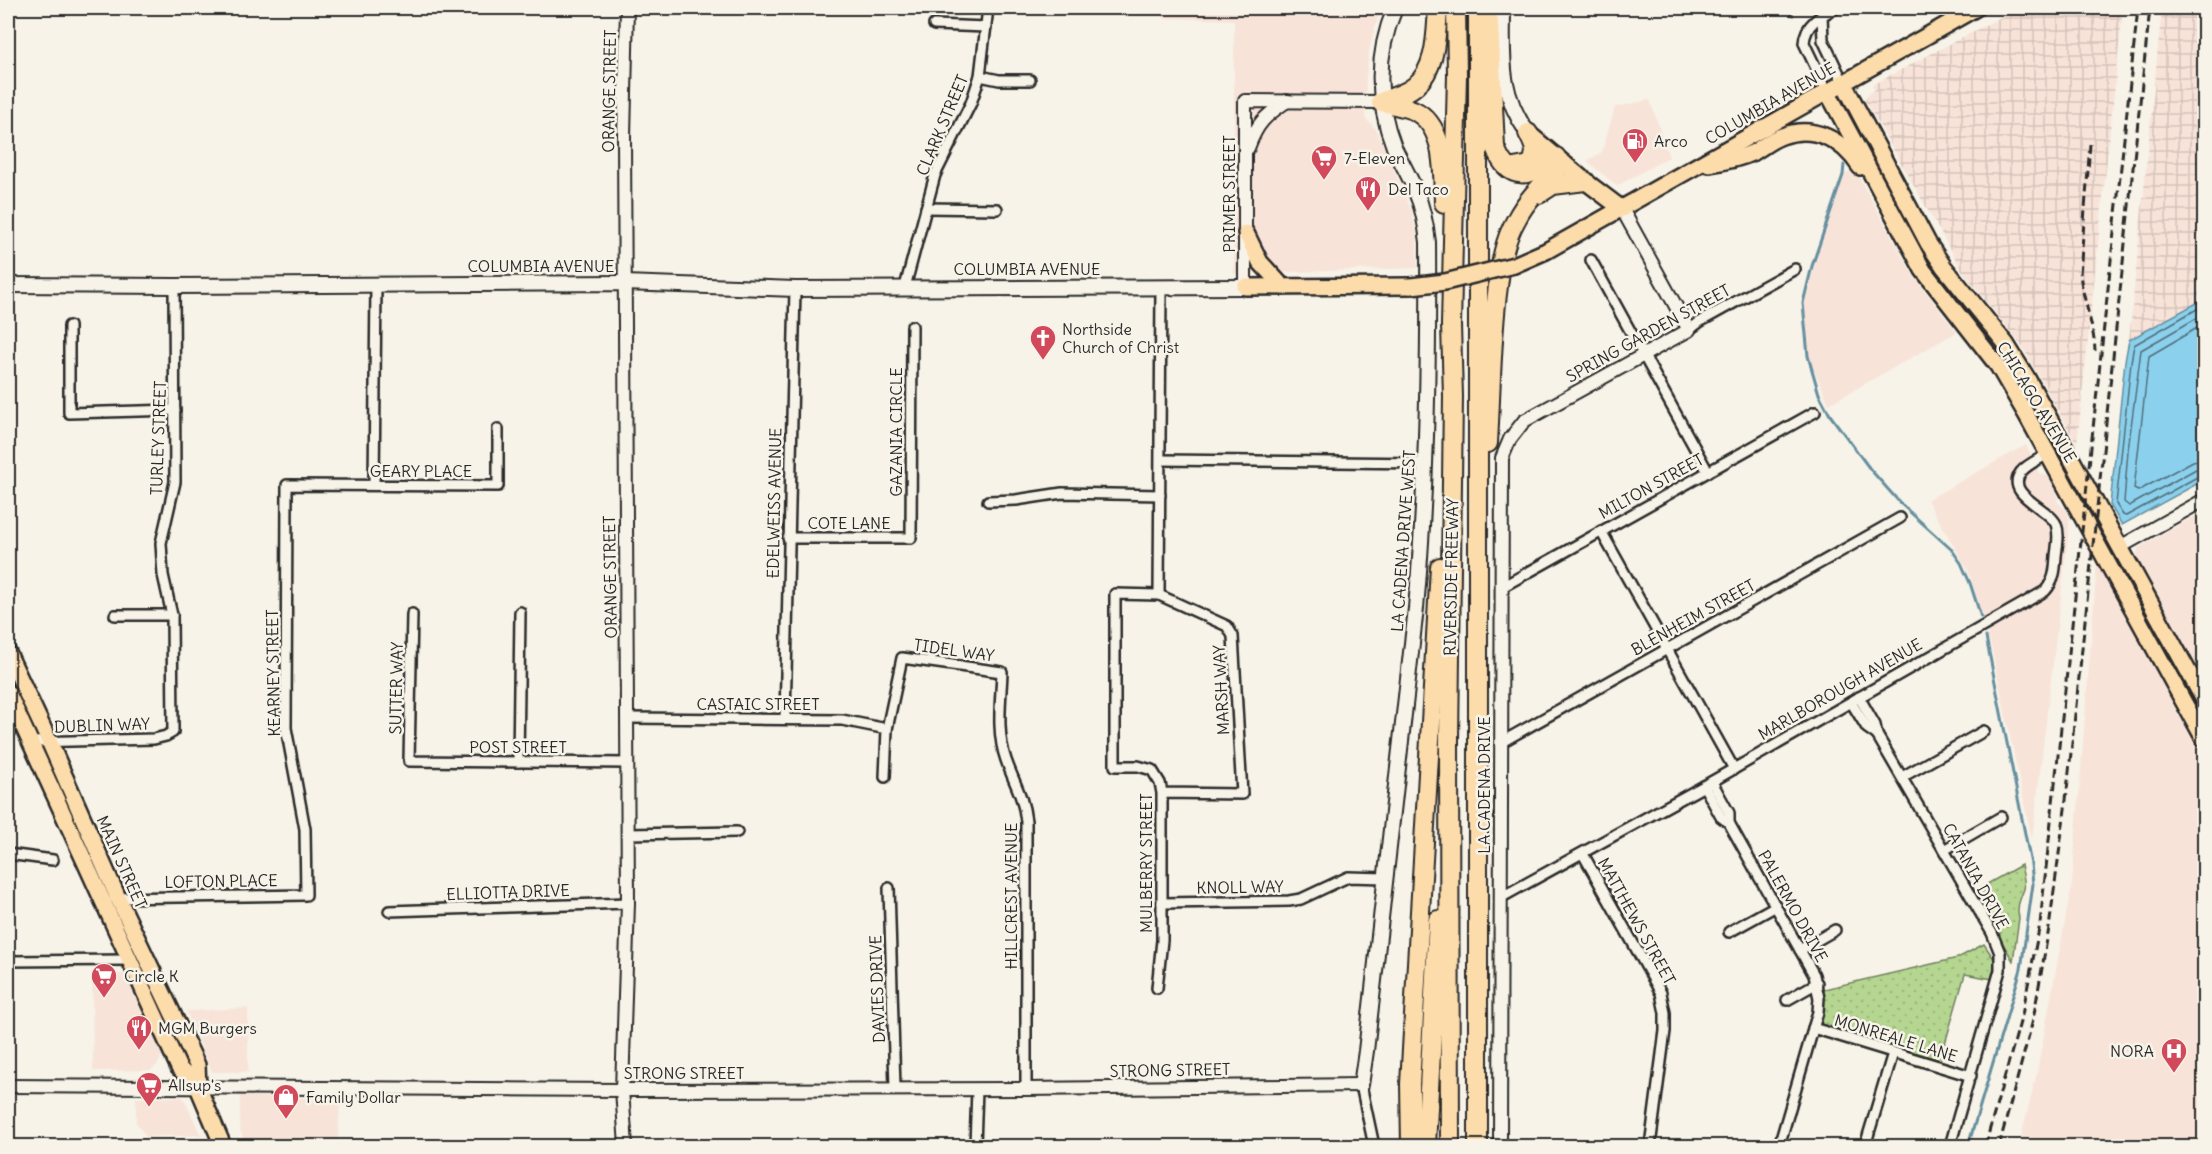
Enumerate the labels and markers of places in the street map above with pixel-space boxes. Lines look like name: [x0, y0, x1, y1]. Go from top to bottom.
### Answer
fuel station icon: Arco: [1620, 126, 1650, 164]
place label: Arco: [1654, 131, 1688, 151]
supermarket icon: 7-Eleven: [1309, 143, 1339, 181]
place label: 7-Eleven: [1344, 148, 1405, 168]
restaurant icon: Del Taco: [1353, 174, 1383, 212]
place label: Del Taco: [1388, 179, 1449, 199]
place label: Northside Church of Christ: [1062, 319, 1180, 357]
church icon: Northside Church of Christ: [1028, 323, 1058, 361]
supermarket icon: Circle K: [89, 961, 119, 999]
place label: Circle K: [124, 966, 179, 986]
restaurant icon: MGM Burgers: [124, 1013, 154, 1051]
place label: MGM Burgers: [158, 1018, 257, 1038]
hospital icon: NORA: [2159, 1036, 2189, 1074]
place label: NORA: [2110, 1041, 2154, 1061]
supermarket icon: Allsup's: [134, 1070, 164, 1108]
place label: Allsup's: [168, 1075, 221, 1095]
shop icon: Family Dollar: [271, 1082, 301, 1120]
place label: Family Dollar: [306, 1087, 401, 1107]

